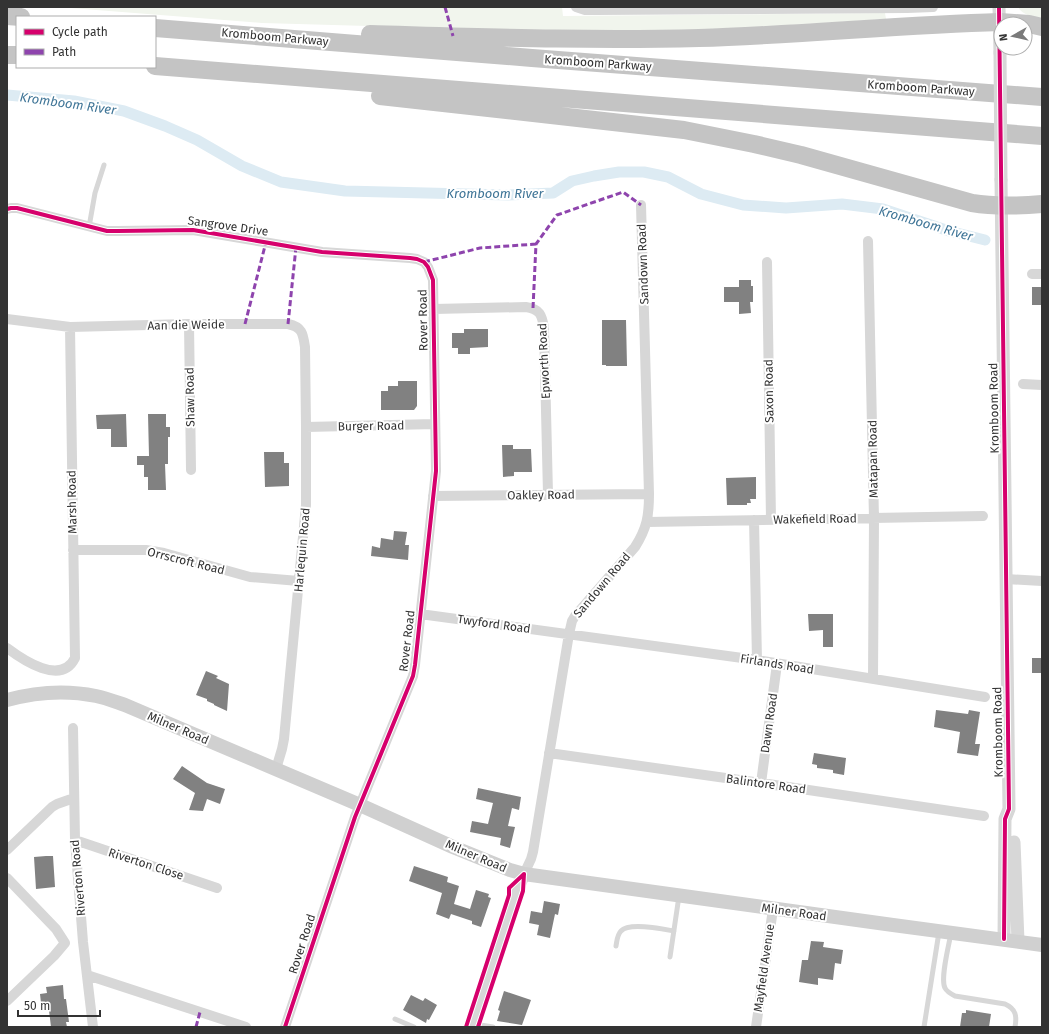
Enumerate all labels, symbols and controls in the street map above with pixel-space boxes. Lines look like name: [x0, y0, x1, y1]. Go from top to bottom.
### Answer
legend: [16, 16, 156, 68]
north arrow: [993, 16, 1033, 56]
text: Cycle path: [52, 25, 108, 39]
street label: Kromboom Parkway: [221, 25, 329, 49]
text: N: [997, 33, 1011, 42]
text: Path: [52, 45, 76, 59]
street label: Kromboom Parkway: [544, 52, 652, 74]
street label: Kromboom Parkway: [867, 77, 975, 99]
water label: Kromboom River: [19, 89, 118, 118]
water label: Kromboom River: [447, 186, 545, 201]
water label: Kromboom River: [877, 203, 976, 244]
street label: Sangrove Drive: [187, 213, 269, 239]
street label: Sandown Road: [635, 223, 651, 305]
street label: Rover Road: [415, 289, 431, 351]
street label: Aan die Weide: [147, 317, 225, 333]
street label: Epworth Road: [535, 323, 553, 399]
street label: Saxon Road: [761, 359, 777, 423]
street label: Kromboom Road: [986, 362, 1002, 454]
street label: Shaw Road: [182, 367, 198, 427]
street label: Burger Road: [337, 418, 405, 434]
street label: Matapan Road: [865, 420, 881, 498]
street label: Marsh Road: [64, 470, 80, 534]
street label: Oakley Road: [507, 487, 575, 503]
street label: Harlequin Road: [291, 507, 313, 593]
street label: Wakefield Road: [773, 511, 857, 527]
street label: Orrscroft Road: [146, 545, 226, 577]
street label: Sandown Road: [571, 550, 633, 620]
street label: Rover Road: [396, 609, 418, 673]
street label: Twyford Road: [457, 612, 531, 636]
street label: Firlands Road: [739, 651, 815, 677]
street label: Kromboom Road: [990, 686, 1006, 778]
street label: Dawn Road: [758, 692, 780, 754]
street label: Milner Road: [145, 709, 211, 747]
street label: Balintore Road: [725, 771, 807, 797]
street label: Milner Road: [443, 837, 509, 875]
street label: Riverton Road: [68, 839, 88, 917]
street label: Riverton Close: [107, 845, 185, 883]
street label: Milner Road: [761, 901, 827, 923]
street label: Rover Road: [286, 912, 318, 976]
street label: Mayfield Avenue: [751, 923, 777, 1013]
scale bar: [18, 992, 100, 1018]
text: 50 m: [24, 999, 50, 1013]

